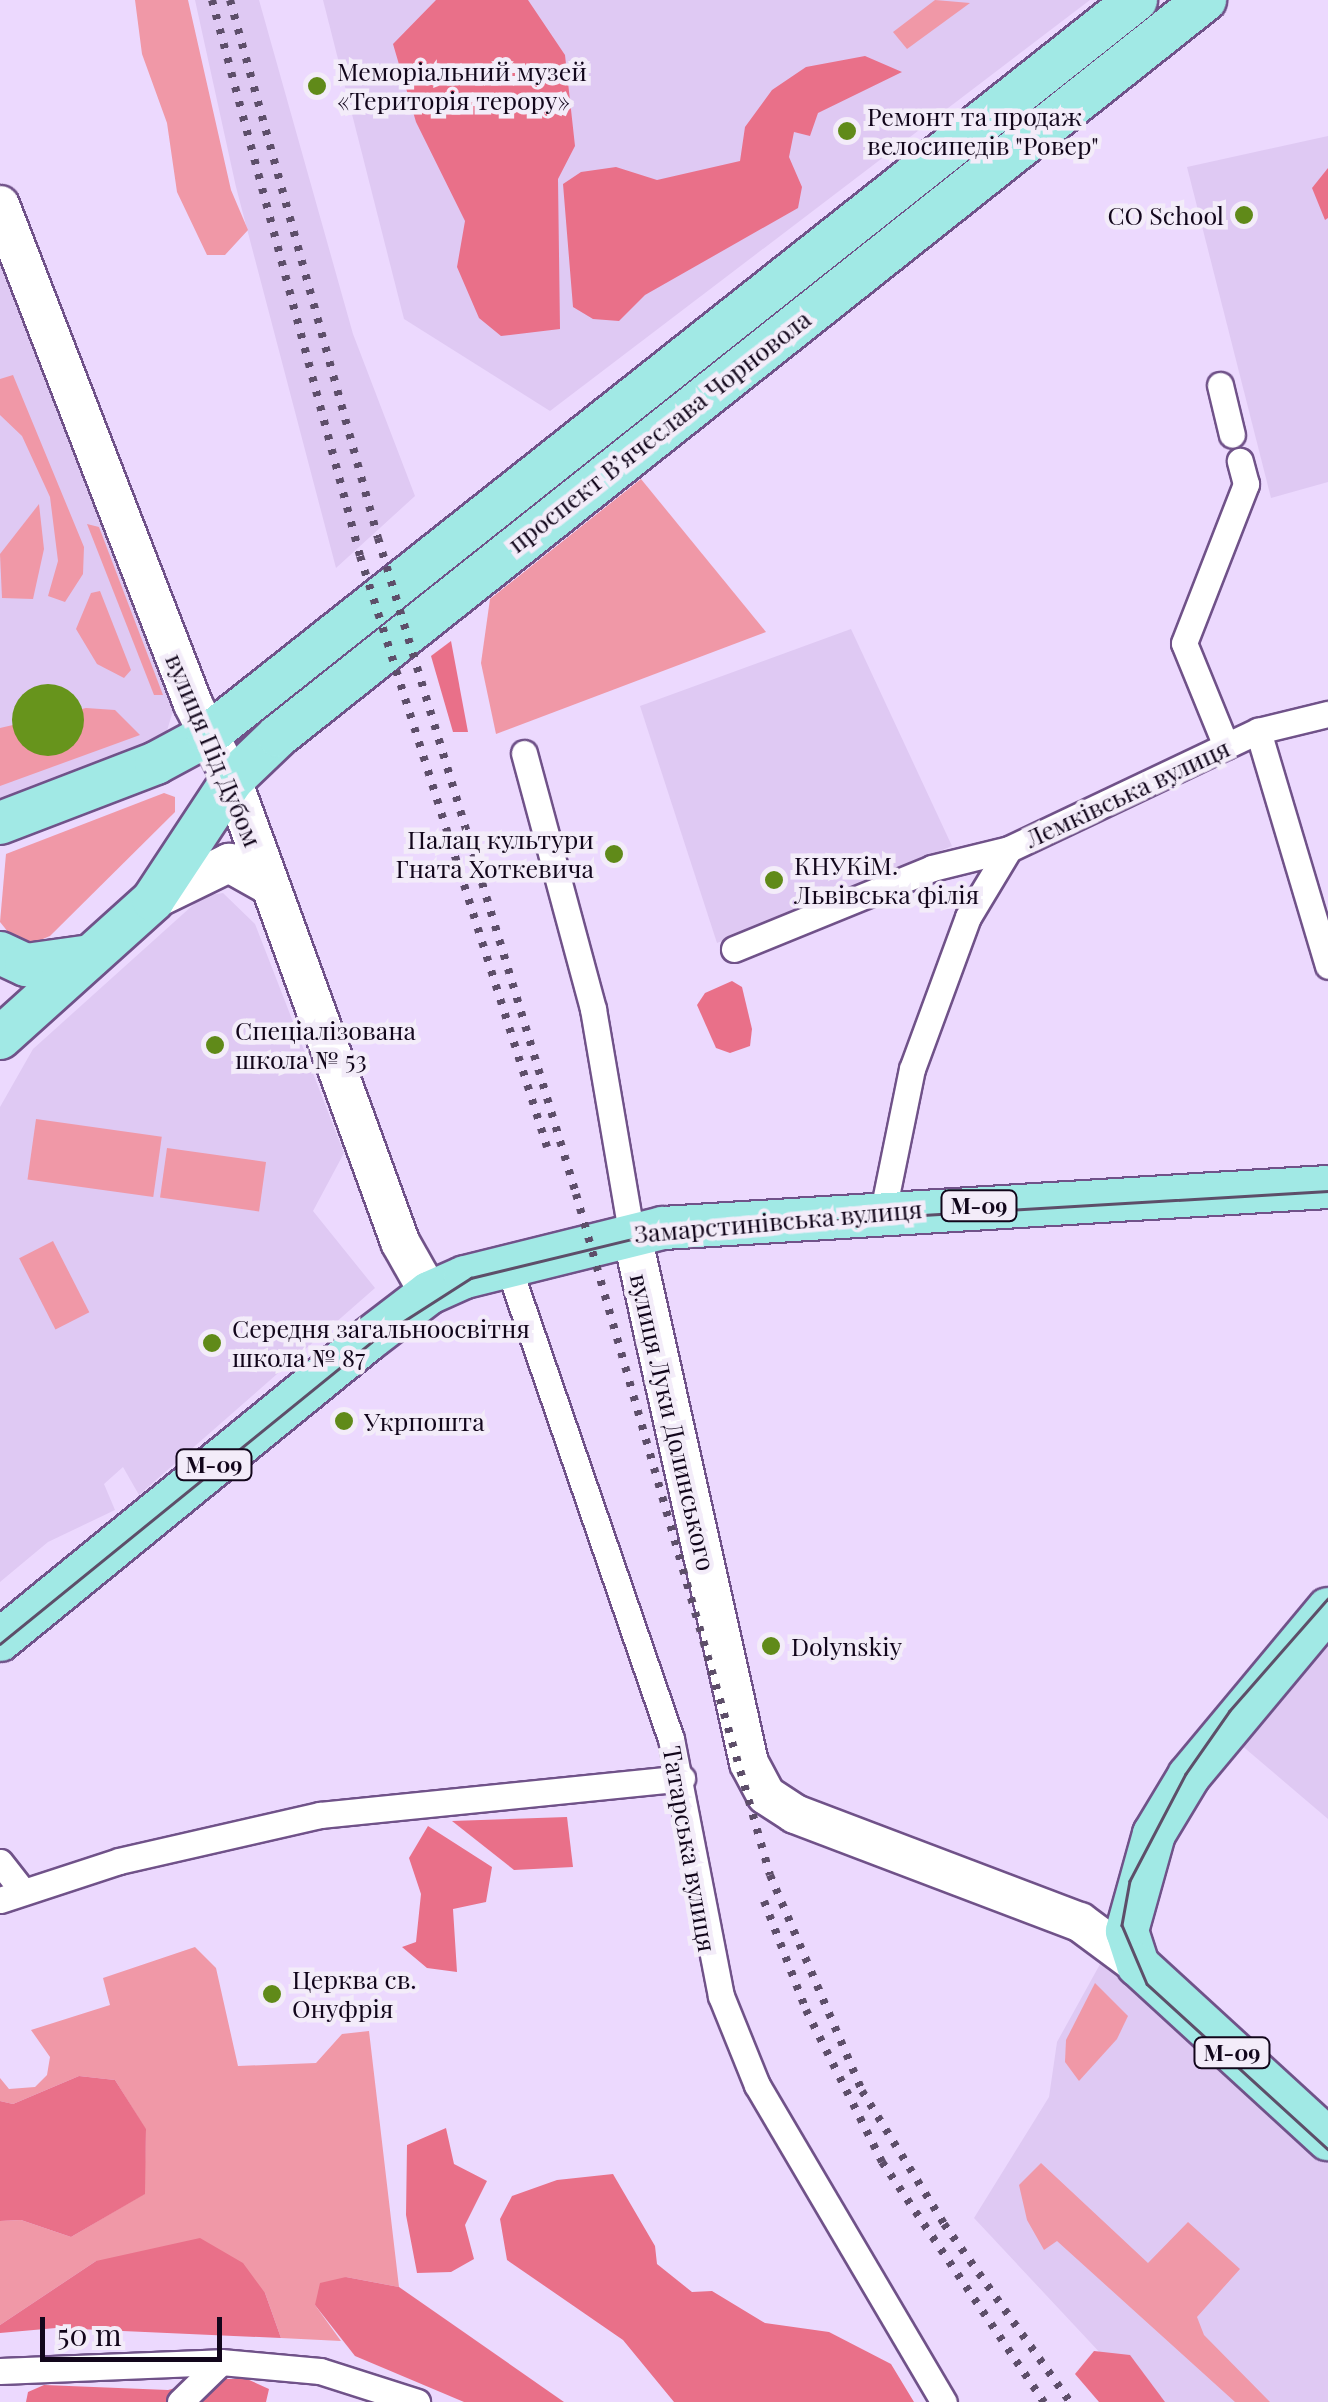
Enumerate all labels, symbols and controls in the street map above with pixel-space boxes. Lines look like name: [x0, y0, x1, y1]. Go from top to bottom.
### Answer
place label: Меморіальний музей «Територія терору»: [337, 57, 587, 116]
marker: Меморіальний музей «Територія терору»: [306, 75, 328, 97]
place label: Ремонт та продаж велосипедів "Ровер": [867, 102, 1099, 161]
marker: Ремонт та продаж велосипедів "Ровер": [836, 120, 858, 142]
place label: CO School: [1107, 200, 1224, 230]
marker: CO School: [1233, 204, 1255, 226]
street label: проспект Вʼячеслава Чорновола: [502, 304, 816, 558]
street label: вулиця Під Дубом: [160, 649, 268, 851]
street label: Лемківська вулиця: [1020, 732, 1234, 854]
place label: Палац культури Гната Хоткевича: [396, 825, 594, 884]
marker: Палац культури Гната Хоткевича: [603, 843, 625, 865]
place label: КНУКіМ. Львівська філія: [794, 851, 979, 910]
marker: КНУКіМ. Львівська філія: [763, 869, 785, 891]
place label: Спеціалізована школа № 53: [235, 1016, 416, 1075]
marker: Спеціалізована школа № 53: [204, 1034, 226, 1056]
road number: М-09: [939, 1189, 1019, 1223]
street label: Замарстинівська вулиця: [633, 1193, 923, 1249]
street label: вулиця Луки Долинського: [624, 1270, 722, 1574]
place label: Середня загальноосвітня школа № 87: [232, 1314, 530, 1373]
marker: Середня загальноосвітня школа № 87: [201, 1332, 223, 1354]
place label: Укрпошта: [364, 1406, 485, 1436]
marker: Укрпошта: [333, 1410, 355, 1432]
road number: М-09: [174, 1448, 254, 1482]
place label: Dolynskiy: [791, 1631, 902, 1661]
marker: Dolynskiy: [760, 1635, 782, 1657]
street label: Татарська вулиця: [657, 1744, 723, 1954]
place label: Церква св. Онуфрія: [292, 1965, 417, 2024]
marker: Церква св. Онуфрія: [261, 1983, 283, 2005]
road number: М-09: [1192, 2036, 1272, 2070]
scale bar: [45, 2297, 228, 2359]
text: 50 m: [57, 2314, 122, 2354]

